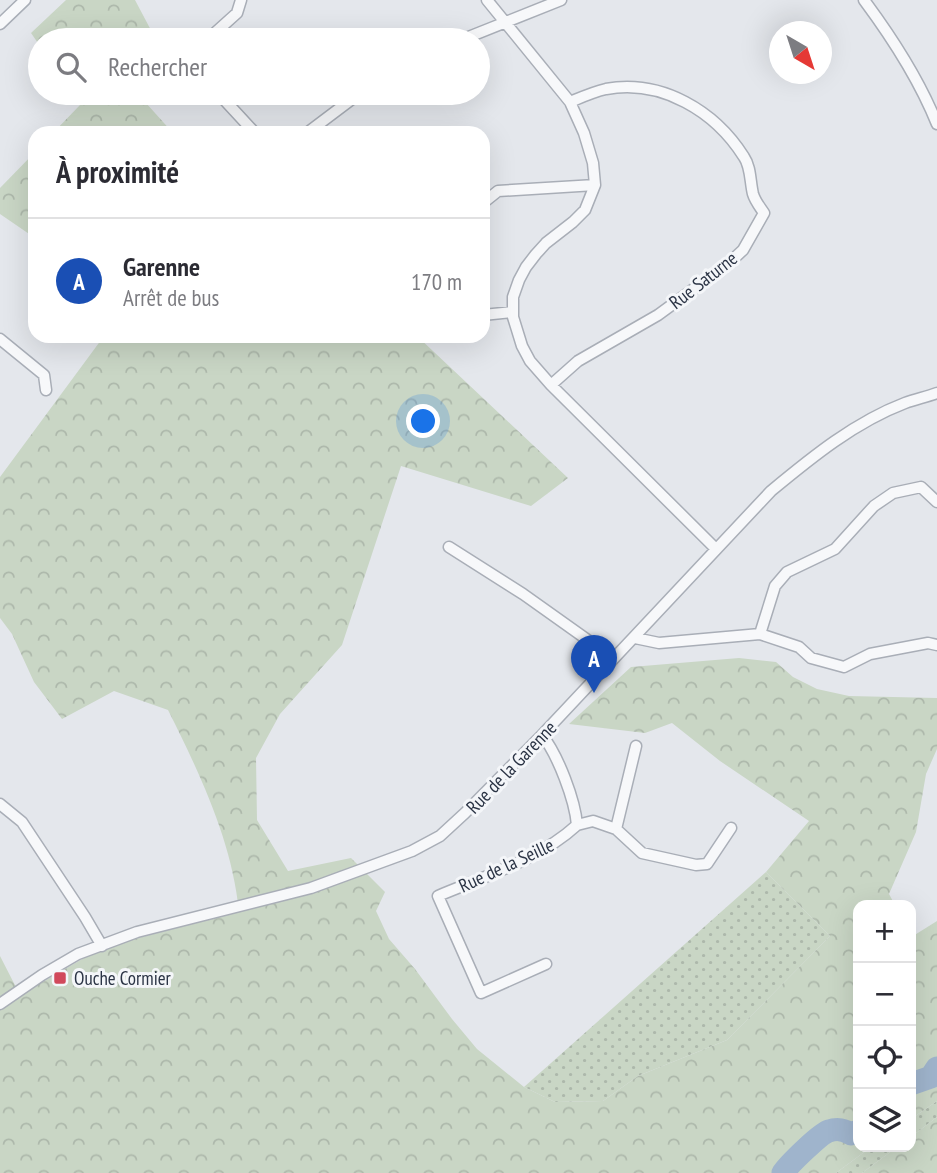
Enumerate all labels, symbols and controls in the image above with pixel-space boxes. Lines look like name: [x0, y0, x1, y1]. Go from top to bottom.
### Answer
north arrow: [769, 21, 832, 84]
search box: [28, 28, 490, 105]
icon: search: [52, 48, 90, 86]
text: Rechercher: [108, 50, 207, 83]
text: À proximité: [56, 152, 179, 191]
street label: Rue Saturne: [664, 246, 742, 314]
text: Garenne: [123, 250, 200, 283]
text: A: [73, 267, 85, 296]
text: 170 m: [411, 267, 462, 296]
text: Arrêt de bus: [123, 283, 219, 312]
your location: [406, 404, 440, 438]
pin: A: [571, 635, 617, 693]
street label: Rue de la Garenne: [461, 715, 561, 818]
street label: Rue de la Seille: [455, 832, 558, 897]
map controls: [853, 900, 916, 1152]
button: +: [853, 900, 916, 963]
button: −: [853, 963, 916, 1026]
place label: Ouche Cormier: [74, 966, 172, 990]
marker: Ouche Cormier: [52, 970, 68, 986]
button: locate: [853, 1026, 916, 1089]
button: layers: [853, 1089, 916, 1152]

